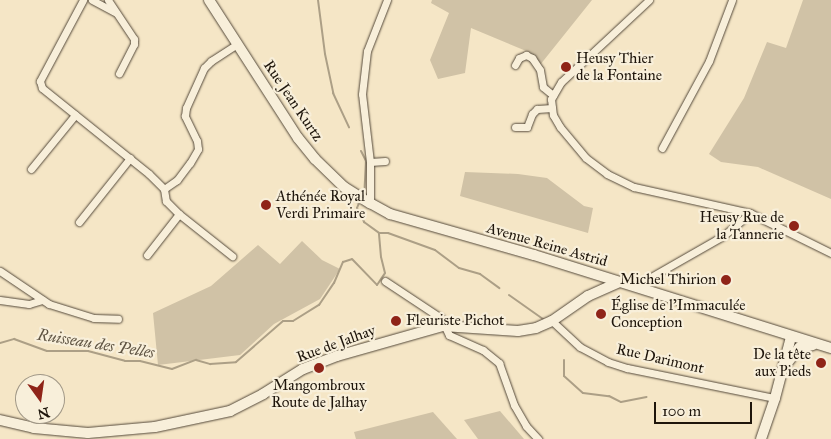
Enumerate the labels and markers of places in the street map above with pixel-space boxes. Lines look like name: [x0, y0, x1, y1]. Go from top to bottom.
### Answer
place label: Heusy Thier de la Fontaine: [576, 49, 662, 84]
marker: Heusy Thier de la Fontaine: [560, 61, 572, 73]
place label: Athénée Royal Verdi Primaire: [276, 187, 365, 222]
marker: Athénée Royal Verdi Primaire: [260, 199, 272, 211]
place label: Heusy Rue de la Tannerie: [700, 208, 784, 243]
marker: Heusy Rue de la Tannerie: [788, 220, 800, 232]
place label: Michel Thirion: [620, 271, 716, 289]
marker: Michel Thirion: [720, 274, 732, 286]
place label: Église de l’Immaculée Conception: [611, 296, 745, 331]
marker: Église de l’Immaculée Conception: [595, 308, 607, 320]
place label: Fleuriste Pichot: [406, 312, 504, 330]
marker: Fleuriste Pichot: [390, 315, 402, 327]
place label: De la tête aux Pieds: [753, 345, 811, 380]
marker: De la tête aux Pieds: [815, 357, 827, 369]
marker: Mangombroux Route de Jalhay: [313, 362, 325, 374]
place label: Mangombroux Route de Jalhay: [271, 376, 367, 411]

